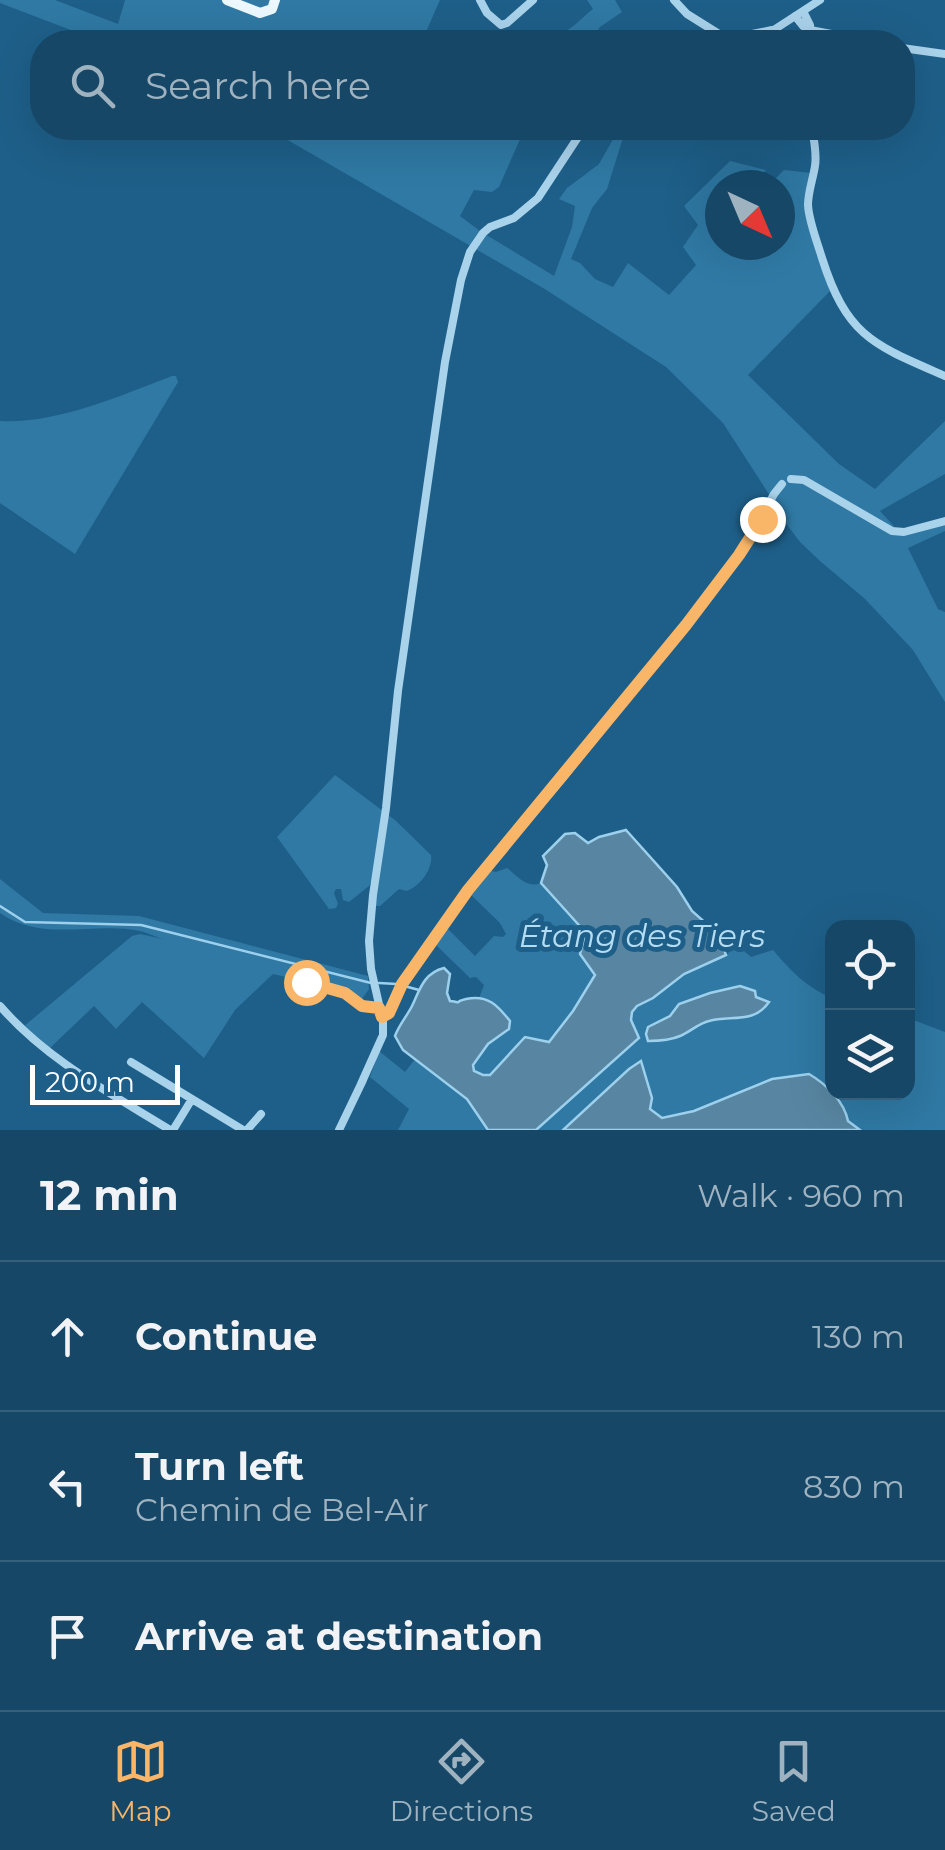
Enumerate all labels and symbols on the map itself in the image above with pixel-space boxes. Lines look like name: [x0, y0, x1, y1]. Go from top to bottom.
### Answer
north arrow: [705, 170, 795, 260]
route end: [740, 497, 786, 543]
water label: Étang des Tiers: [519, 916, 766, 955]
route start: [284, 960, 330, 1006]
scale bar: [30, 1060, 180, 1104]

